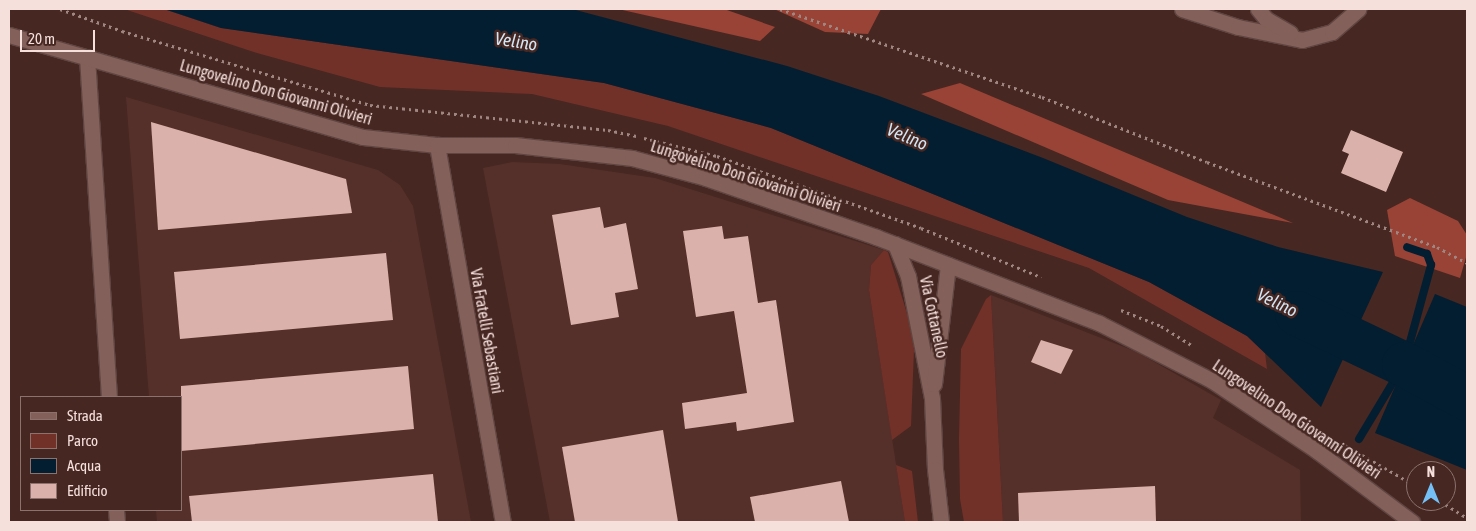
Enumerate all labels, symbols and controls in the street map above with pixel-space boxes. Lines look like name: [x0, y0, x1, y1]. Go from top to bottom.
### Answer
scale bar: [22, 20, 98, 52]
water label: Velino: [493, 28, 539, 56]
text: 20 m: [28, 30, 55, 47]
street label: Lungovelino Don Giovanni Olivieri: [178, 55, 374, 129]
water label: Velino: [883, 119, 931, 155]
street label: Lungovelino Don Giovanni Olivieri: [648, 136, 844, 216]
street label: Via Fratelli Sebastiani: [467, 267, 507, 395]
street label: Via Cottanello: [916, 274, 952, 360]
water label: Velino: [1253, 284, 1301, 322]
street label: Lungovelino Don Giovanni Olivieri: [1209, 355, 1385, 483]
legend: [20, 396, 182, 511]
text: Strada: [67, 407, 103, 424]
text: Parco: [67, 432, 98, 449]
text: Acqua: [67, 457, 101, 474]
north arrow: [1406, 461, 1456, 511]
text: N: [1427, 464, 1435, 480]
text: Edificio: [67, 482, 108, 499]

